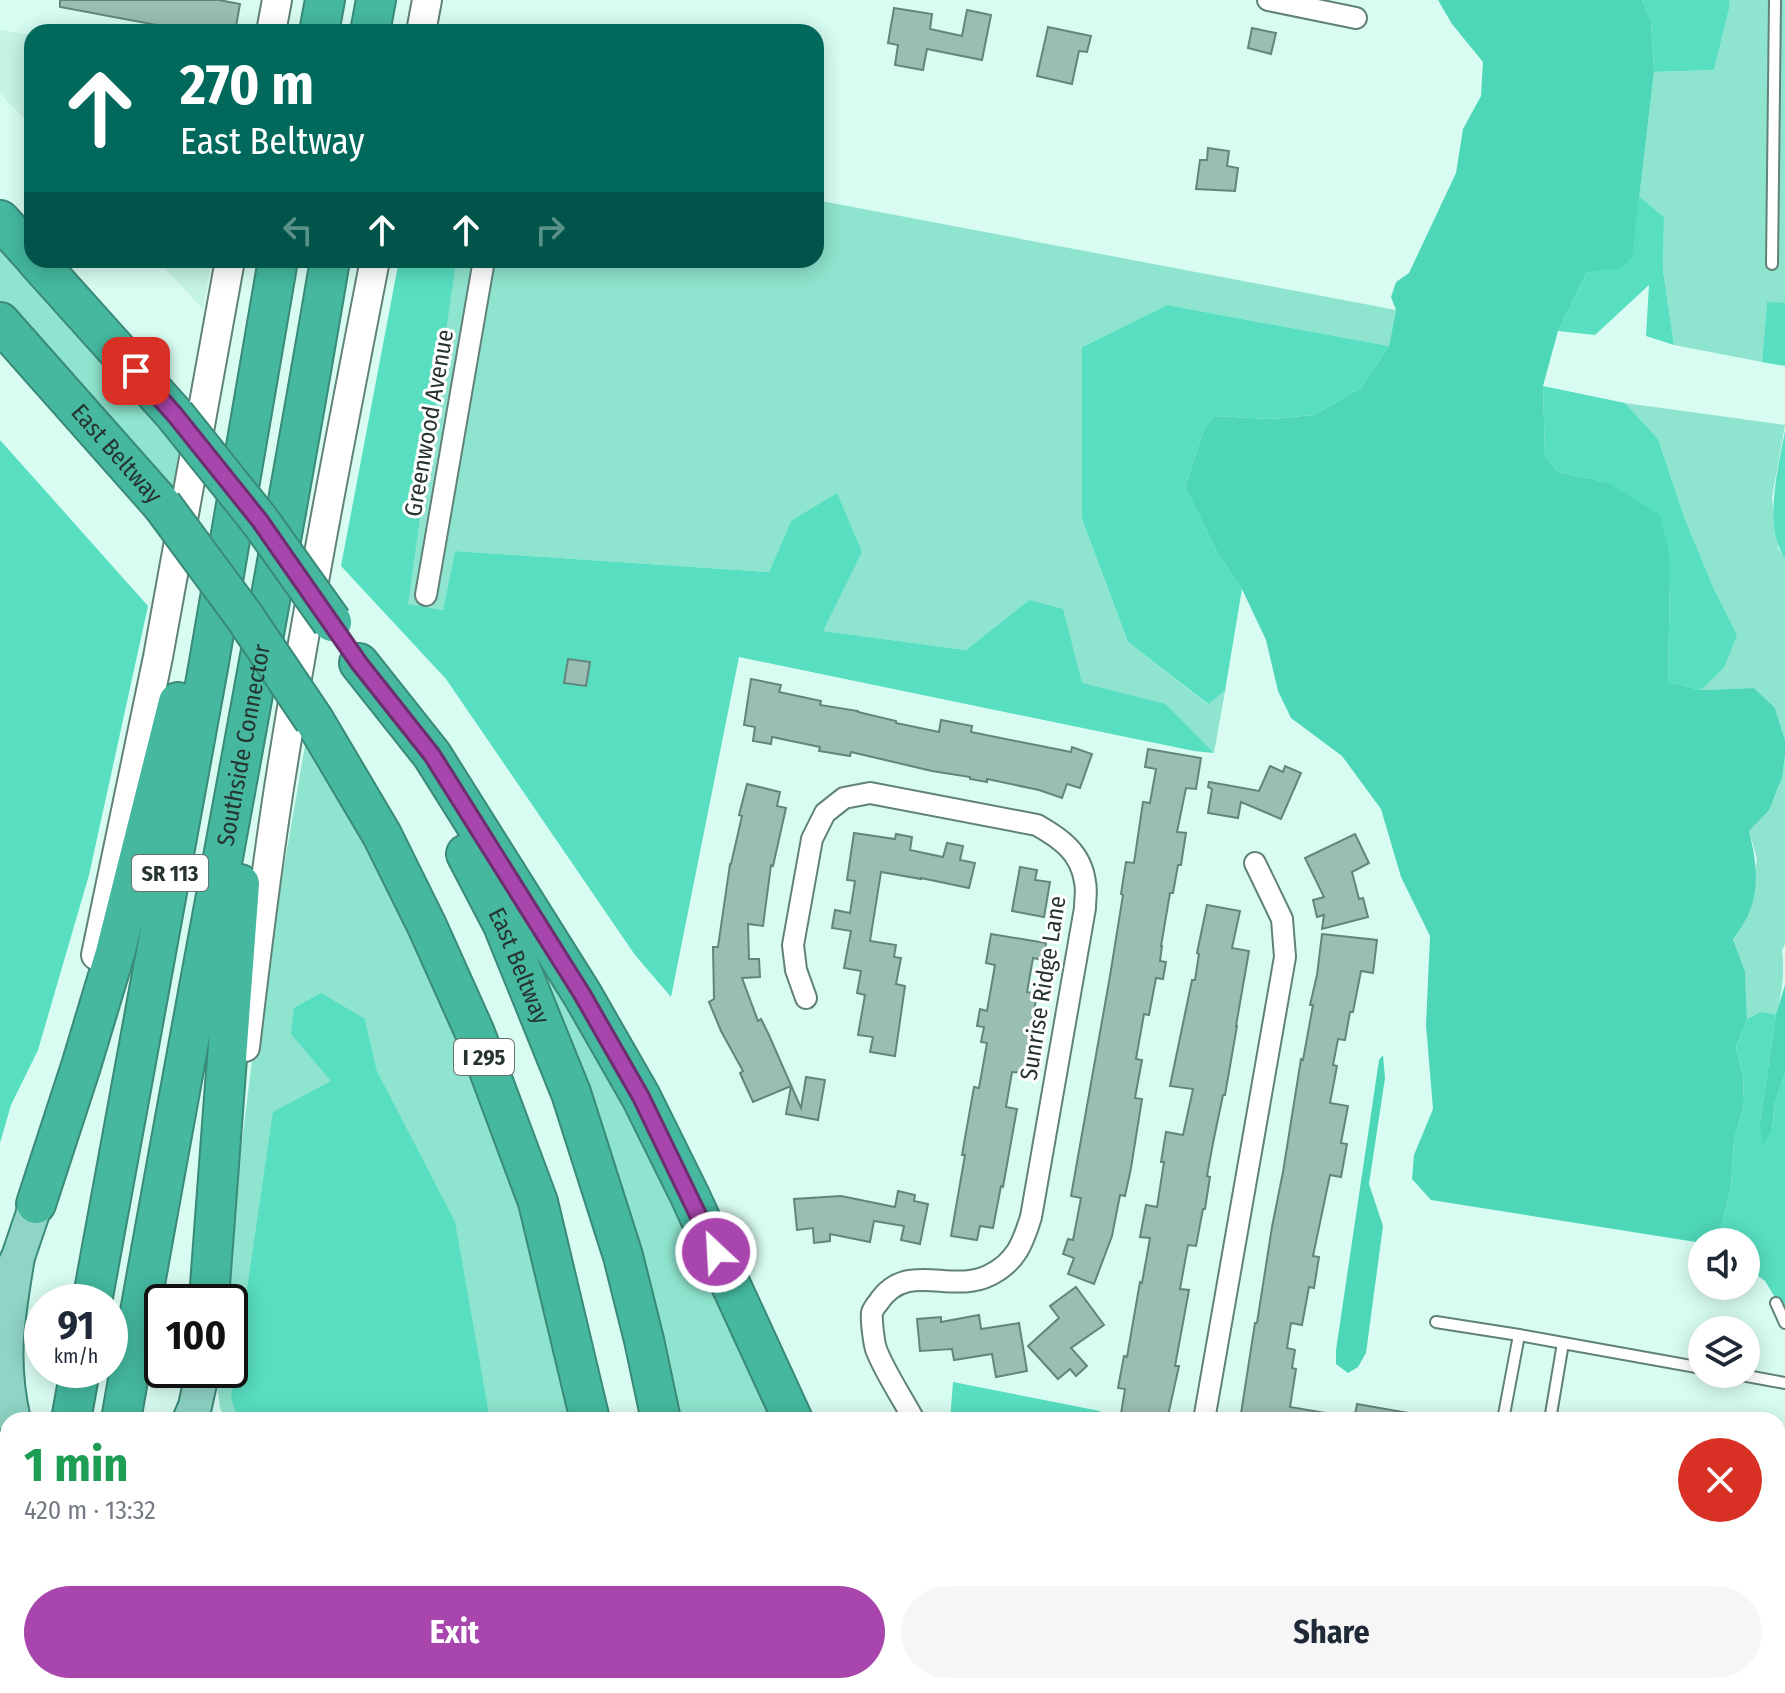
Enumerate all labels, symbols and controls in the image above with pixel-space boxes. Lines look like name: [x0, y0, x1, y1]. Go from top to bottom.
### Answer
text: 270 m: [180, 52, 314, 119]
icon: ahead: [48, 56, 152, 160]
text: East Beltway: [180, 120, 364, 164]
icon: left: [276, 208, 320, 252]
icon: ahead: [360, 208, 404, 252]
icon: ahead: [444, 208, 488, 252]
icon: right: [528, 208, 572, 252]
street label: Greenwood Avenue: [399, 327, 459, 519]
pin: [102, 337, 170, 405]
icon: arrive: [114, 349, 158, 393]
street label: East Beltway: [65, 398, 168, 509]
street label: Southside Connector: [211, 641, 276, 848]
road number: SR 113: [132, 855, 208, 891]
street label: Sunrise Ridge Lane: [1015, 894, 1071, 1082]
street label: East Beltway: [482, 903, 556, 1028]
road number: I 295: [454, 1039, 514, 1075]
position arrow: [674, 1210, 758, 1294]
map controls: [1688, 1228, 1760, 1388]
button: sound: [1688, 1228, 1760, 1300]
speed limit sign: 100: [144, 1284, 248, 1388]
text: 91: [57, 1302, 94, 1350]
button: layers: [1688, 1316, 1760, 1388]
text: km/h: [54, 1344, 98, 1368]
text: 1 min: [24, 1436, 129, 1494]
button: close: [1678, 1438, 1762, 1522]
text: 420 m · 13:32: [24, 1495, 156, 1526]
button: Exit: [24, 1586, 885, 1678]
button: Share: [901, 1586, 1762, 1678]

